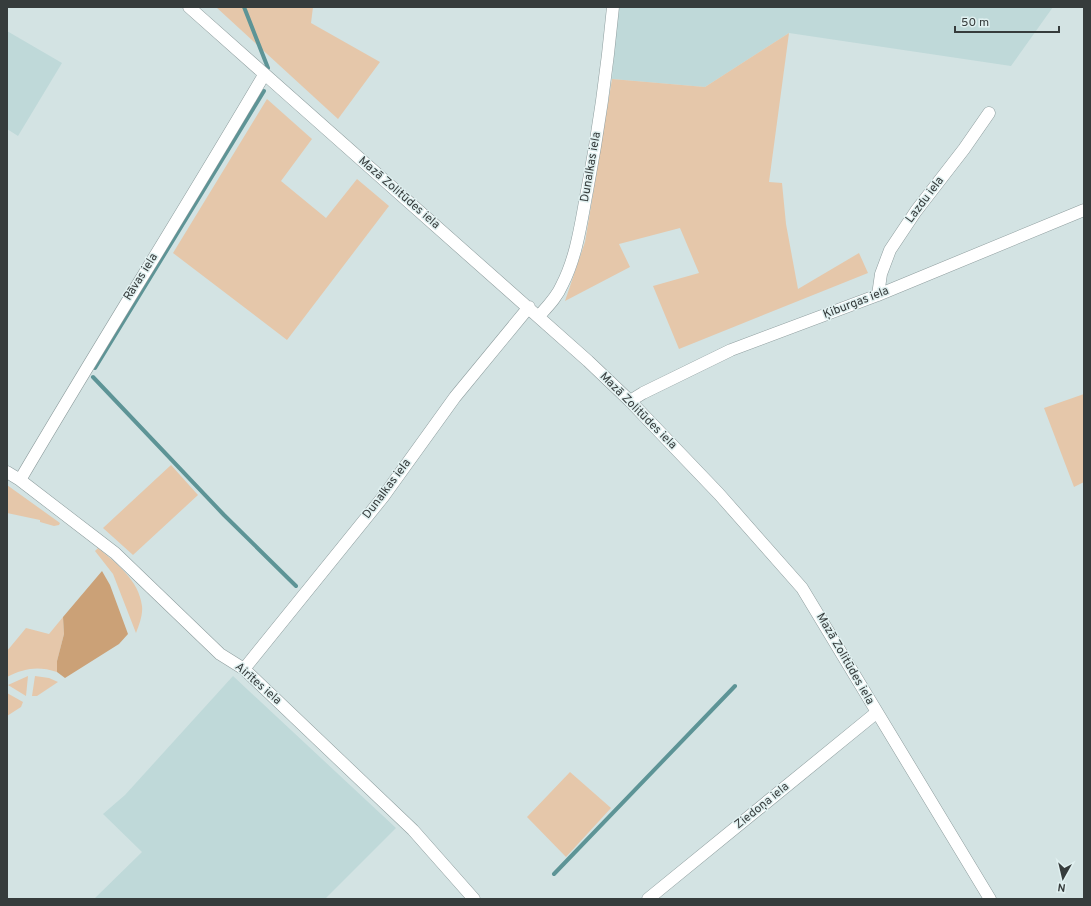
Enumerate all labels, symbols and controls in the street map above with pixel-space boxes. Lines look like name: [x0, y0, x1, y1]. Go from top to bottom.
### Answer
scale bar: [955, 8, 1059, 34]
text: 50 m: [961, 15, 989, 31]
street label: Dunalkas iela: [577, 131, 605, 203]
street label: Mazā Zolitūdes iela: [355, 153, 443, 233]
street label: Lazdu iela: [902, 174, 948, 226]
street label: Rāvas iela: [120, 250, 162, 304]
street label: Ķiburgas iela: [821, 283, 891, 323]
street label: Mazā Zolitūdes iela: [596, 369, 680, 453]
street label: Dunalkas iela: [359, 456, 415, 522]
street label: Mazā Zolitūdes iela: [812, 610, 878, 708]
street label: Airītes iela: [231, 659, 285, 709]
street label: Ziedoņa iela: [731, 779, 793, 833]
north arrow: [1043, 858, 1083, 898]
text: N: [1057, 879, 1067, 894]

